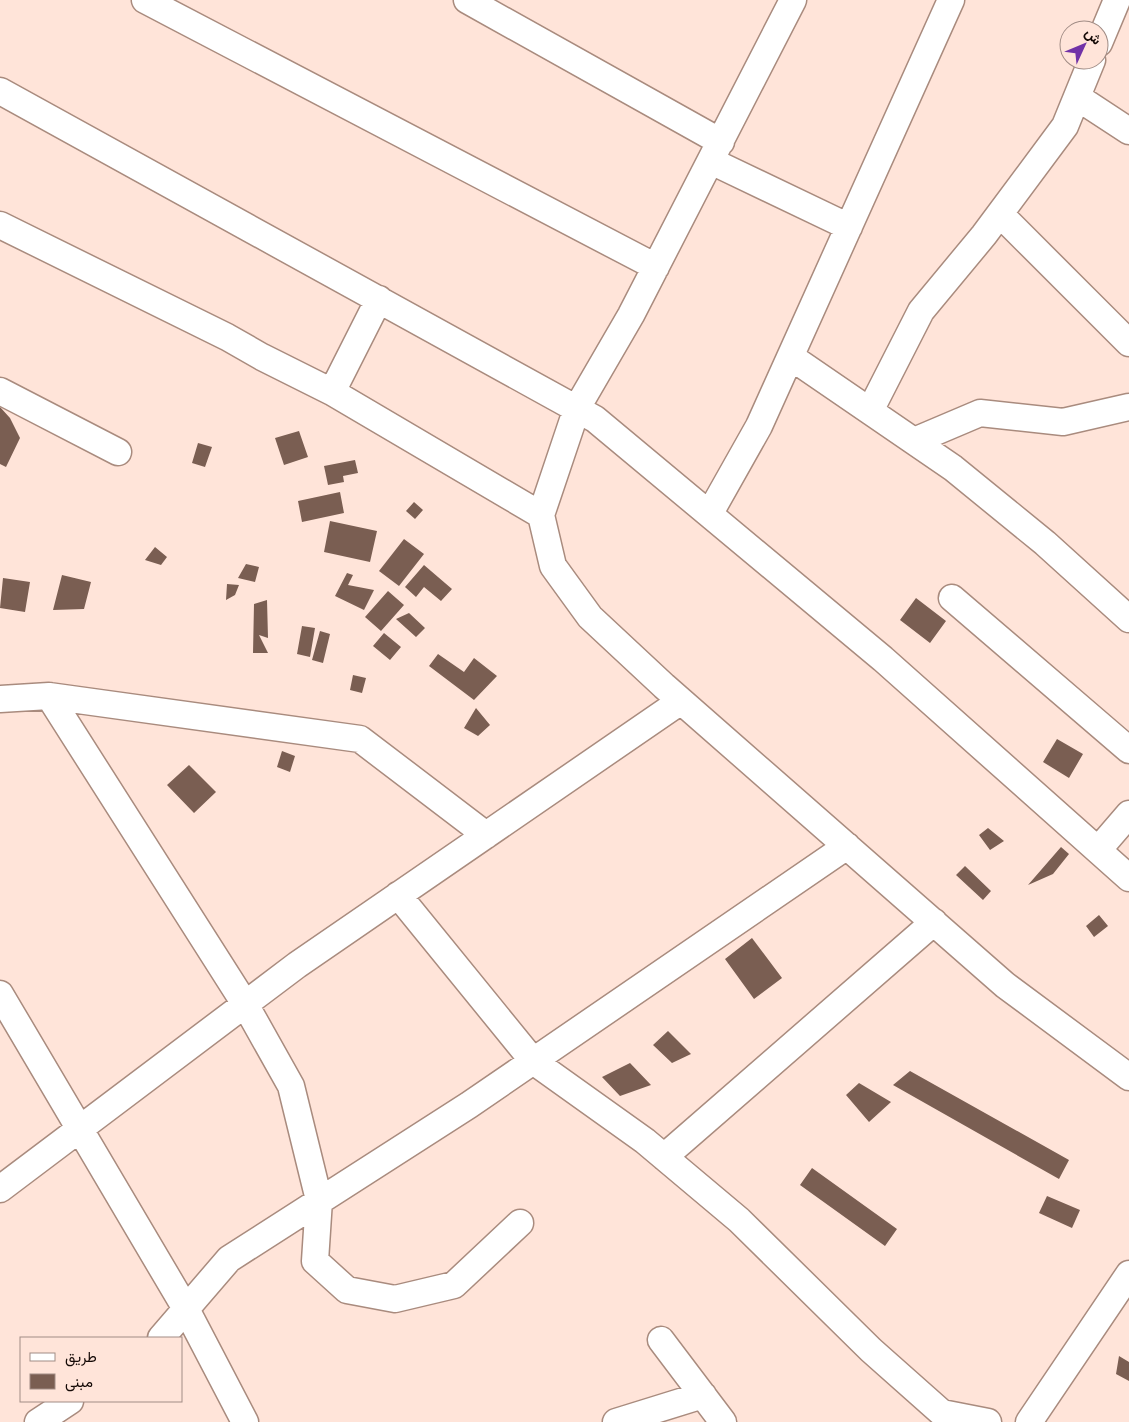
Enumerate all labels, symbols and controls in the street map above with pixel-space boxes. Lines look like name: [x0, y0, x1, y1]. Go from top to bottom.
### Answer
north arrow: [1059, 20, 1109, 70]
text: ش: [1081, 24, 1105, 48]
legend: [20, 1337, 182, 1402]
text: طريق: [65, 1348, 97, 1367]
text: مبنى: [65, 1373, 93, 1392]

